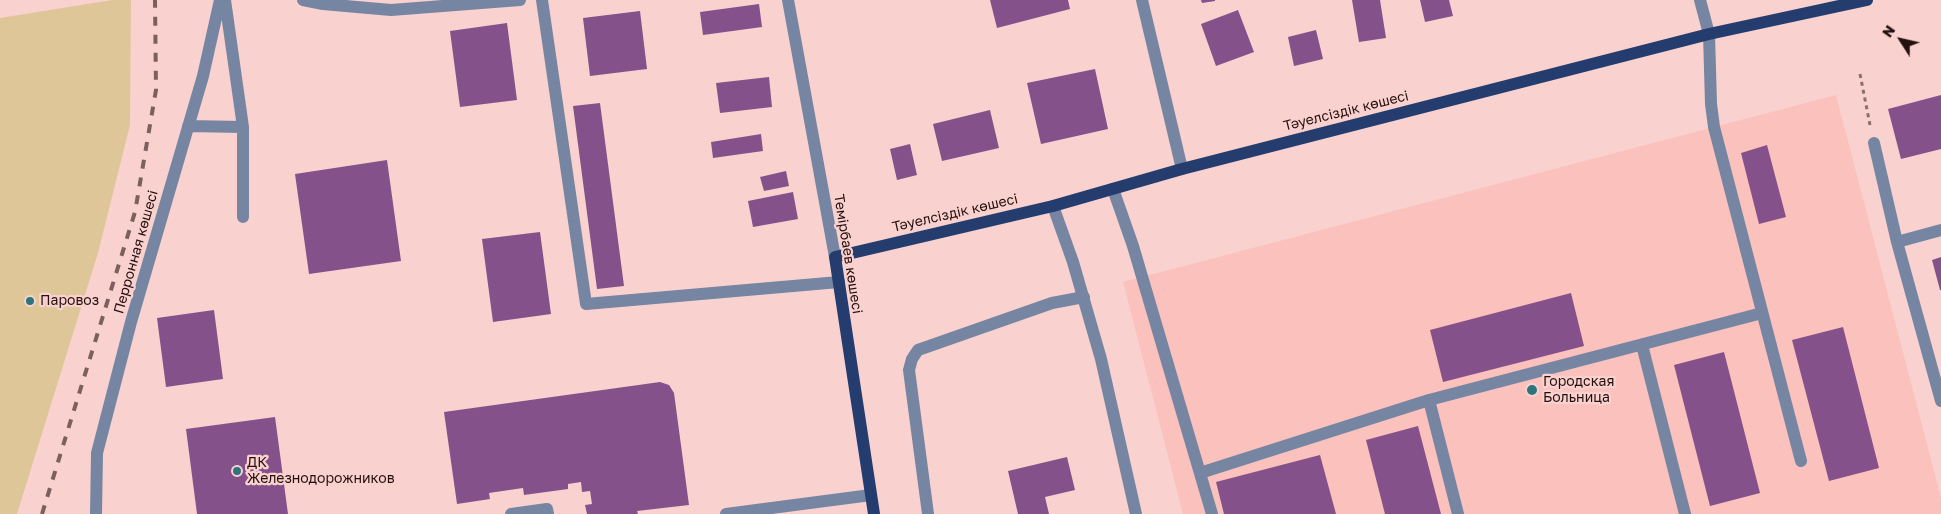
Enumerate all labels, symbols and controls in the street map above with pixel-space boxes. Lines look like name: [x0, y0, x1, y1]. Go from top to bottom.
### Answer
north arrow: [1876, 15, 1926, 65]
text: N: [1878, 22, 1898, 40]
street label: Тәуелсіздік көшесі: [1282, 87, 1410, 135]
street label: Перронная көшесі: [110, 188, 162, 316]
street label: Тәуелсіздік көшесі: [891, 190, 1019, 236]
street label: Темірбаев көшесі: [830, 193, 866, 315]
place label: Паровоз: [40, 293, 99, 309]
marker: Паровоз: [24, 295, 36, 307]
place label: Городская Больница: [1543, 374, 1614, 407]
marker: Городская Больница: [1525, 383, 1539, 397]
place label: ДК Железнодорожников: [247, 455, 395, 488]
marker: ДК Железнодорожников: [231, 465, 243, 477]

